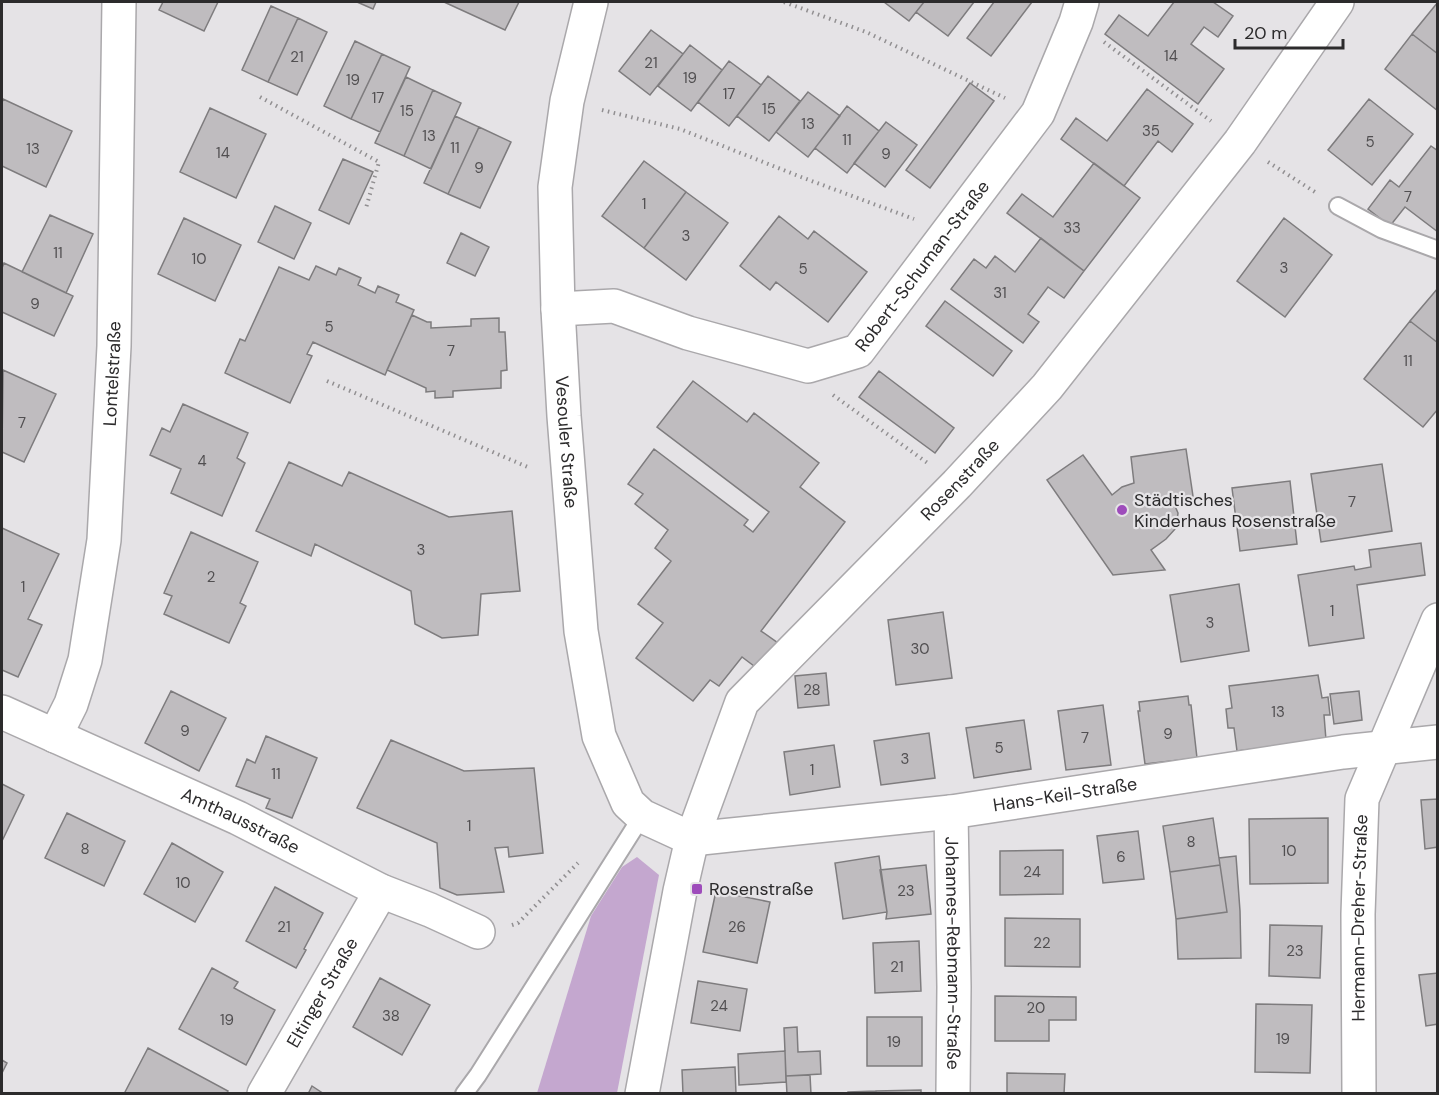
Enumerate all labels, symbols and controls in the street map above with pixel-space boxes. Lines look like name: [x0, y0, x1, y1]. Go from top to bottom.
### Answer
scale bar: [1235, 12, 1343, 50]
text: 20 m: [1244, 21, 1287, 45]
house number: 14: [1164, 46, 1178, 66]
house number: 21: [290, 47, 304, 67]
house number: 21: [644, 53, 658, 73]
house number: 19: [683, 68, 697, 88]
house number: 19: [346, 70, 360, 90]
house number: 17: [723, 84, 735, 104]
house number: 17: [372, 88, 384, 108]
house number: 15: [762, 99, 776, 119]
house number: 15: [400, 101, 414, 121]
house number: 13: [801, 114, 815, 134]
house number: 35: [1142, 121, 1160, 141]
house number: 13: [422, 126, 436, 146]
house number: 11: [842, 130, 852, 150]
house number: 5: [1365, 132, 1375, 152]
house number: 11: [450, 138, 460, 158]
house number: 13: [26, 139, 40, 159]
house number: 14: [216, 143, 230, 163]
house number: 9: [881, 144, 891, 164]
house number: 9: [474, 158, 484, 178]
street label: Robert-Schuman-Straße: [850, 175, 995, 357]
house number: 7: [1404, 187, 1412, 207]
house number: 1: [642, 194, 646, 214]
house number: 33: [1063, 218, 1081, 238]
house number: 3: [682, 226, 690, 246]
house number: 11: [53, 243, 63, 263]
house number: 10: [192, 249, 206, 269]
house number: 3: [1280, 258, 1288, 278]
house number: 5: [798, 259, 808, 279]
house number: 31: [993, 283, 1007, 303]
house number: 9: [30, 294, 40, 314]
house number: 5: [324, 317, 334, 337]
street label: Lontelstraße: [98, 321, 126, 427]
house number: 7: [447, 341, 455, 361]
house number: 11: [1403, 351, 1413, 371]
street label: Vesouler Straße: [550, 375, 583, 509]
house number: 7: [18, 413, 26, 433]
street label: Rosenstraße: [915, 434, 1005, 526]
house number: 4: [197, 451, 207, 471]
place label: Städtisches Kinderhaus Rosenstraße: [1134, 488, 1336, 533]
house number: 7: [1348, 492, 1356, 512]
marker: Städtisches Kinderhaus Rosenstraße: [1115, 503, 1129, 517]
house number: 3: [417, 540, 425, 560]
house number: 2: [207, 567, 215, 587]
house number: 1: [21, 577, 25, 597]
house number: 1: [1330, 601, 1334, 621]
house number: 3: [1206, 613, 1214, 633]
house number: 30: [910, 639, 930, 659]
house number: 28: [803, 680, 821, 700]
house number: 13: [1271, 702, 1285, 722]
house number: 9: [180, 721, 190, 741]
house number: 9: [1163, 724, 1173, 744]
house number: 7: [1081, 728, 1089, 748]
house number: 5: [994, 738, 1004, 758]
house number: 3: [901, 749, 909, 769]
house number: 1: [810, 760, 814, 780]
house number: 11: [271, 764, 281, 784]
street label: Hans-Keil-Straße: [991, 772, 1139, 817]
street label: Amthausstraße: [177, 782, 304, 859]
street label: Hermann-Dreher-Straße: [1346, 814, 1373, 1022]
house number: 1: [467, 816, 471, 836]
house number: 8: [1186, 832, 1196, 852]
street label: Johannes-Rebmann-Straße: [939, 836, 966, 1070]
house number: 8: [80, 839, 90, 859]
house number: 10: [1282, 841, 1296, 861]
house number: 6: [1116, 847, 1126, 867]
house number: 24: [1023, 862, 1041, 882]
house number: 10: [176, 873, 190, 893]
place label: Rosenstraße: [709, 877, 813, 901]
house number: 23: [897, 881, 915, 901]
marker: Rosenstraße: [690, 882, 704, 896]
house number: 21: [277, 917, 291, 937]
house number: 26: [728, 917, 746, 937]
street label: Eltinger Straße: [281, 933, 364, 1052]
house number: 22: [1033, 933, 1051, 953]
house number: 23: [1286, 941, 1304, 961]
house number: 21: [890, 957, 904, 977]
house number: 24: [710, 996, 728, 1016]
house number: 20: [1027, 998, 1045, 1018]
house number: 38: [382, 1006, 400, 1026]
house number: 19: [220, 1010, 234, 1030]
house number: 19: [1276, 1029, 1290, 1049]
house number: 19: [887, 1032, 901, 1052]

